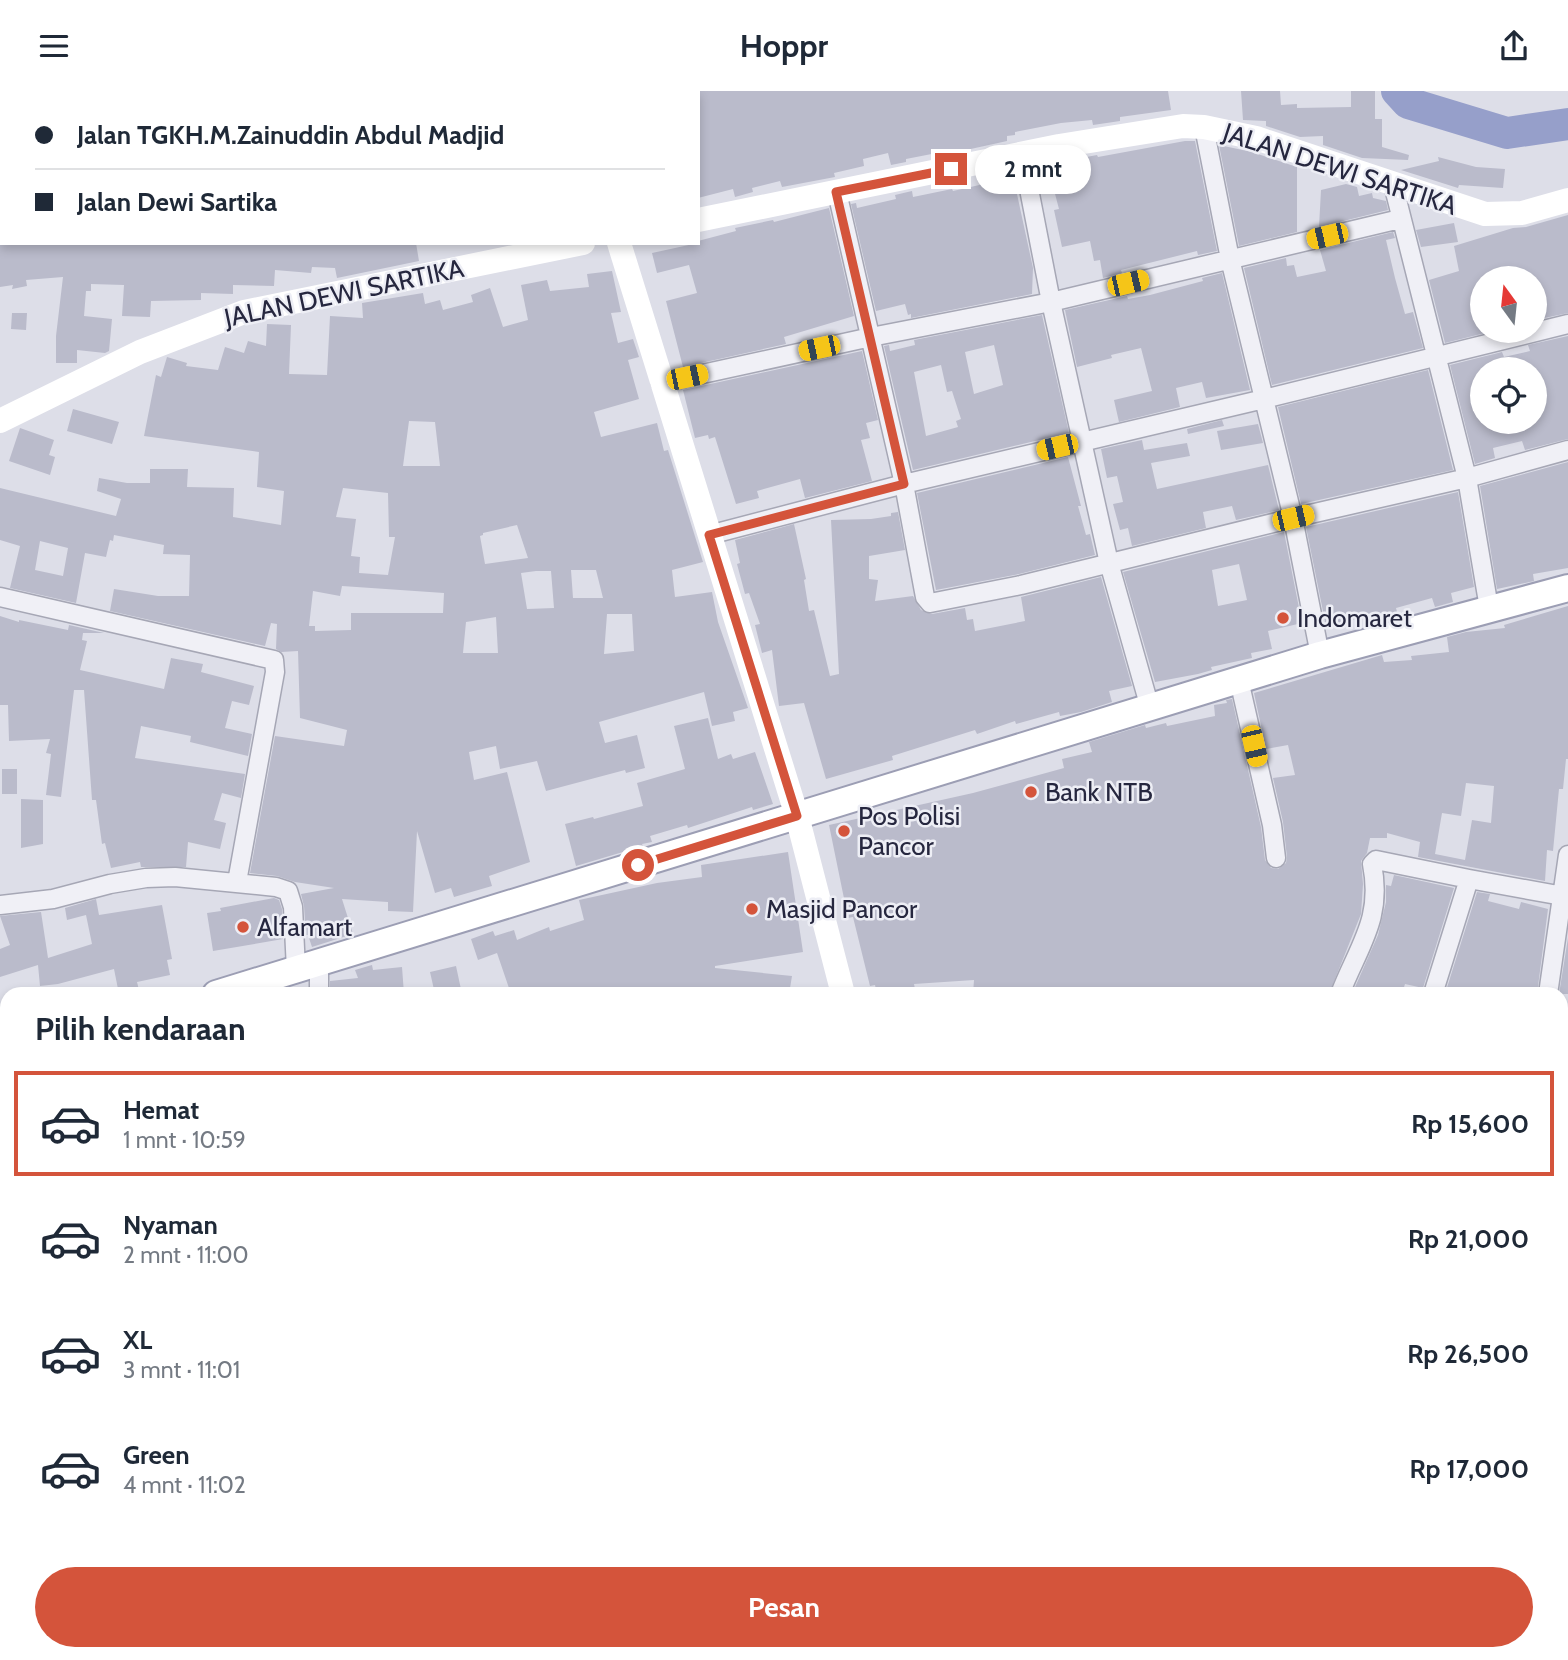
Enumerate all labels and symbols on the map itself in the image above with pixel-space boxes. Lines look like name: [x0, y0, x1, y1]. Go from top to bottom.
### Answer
street label: JALAN DEWI SARTIKA: [1218, 116, 1461, 222]
callout: 2 mnt: [976, 145, 1091, 193]
route end: [935, 153, 967, 185]
car: [1305, 221, 1350, 251]
street label: JALAN DEWI SARTIKA: [220, 252, 467, 334]
north arrow: [1470, 266, 1547, 343]
car: [1106, 268, 1151, 298]
car: [797, 333, 842, 363]
car: [665, 362, 710, 392]
car: [1035, 432, 1080, 462]
car: [1271, 503, 1316, 533]
place label: Indomaret: [1297, 602, 1412, 634]
marker: Indomaret: [1275, 610, 1291, 626]
car: [1240, 723, 1269, 769]
place label: Bank NTB: [1045, 776, 1153, 808]
marker: Bank NTB: [1023, 784, 1039, 800]
place label: Pos Polisi Pancor: [858, 800, 960, 862]
marker: Pos Polisi Pancor: [836, 823, 852, 839]
route start: [622, 849, 654, 881]
place label: Masjid Pancor: [766, 893, 918, 925]
marker: Masjid Pancor: [744, 901, 760, 917]
place label: Alfamart: [257, 911, 352, 943]
marker: Alfamart: [235, 919, 251, 935]

